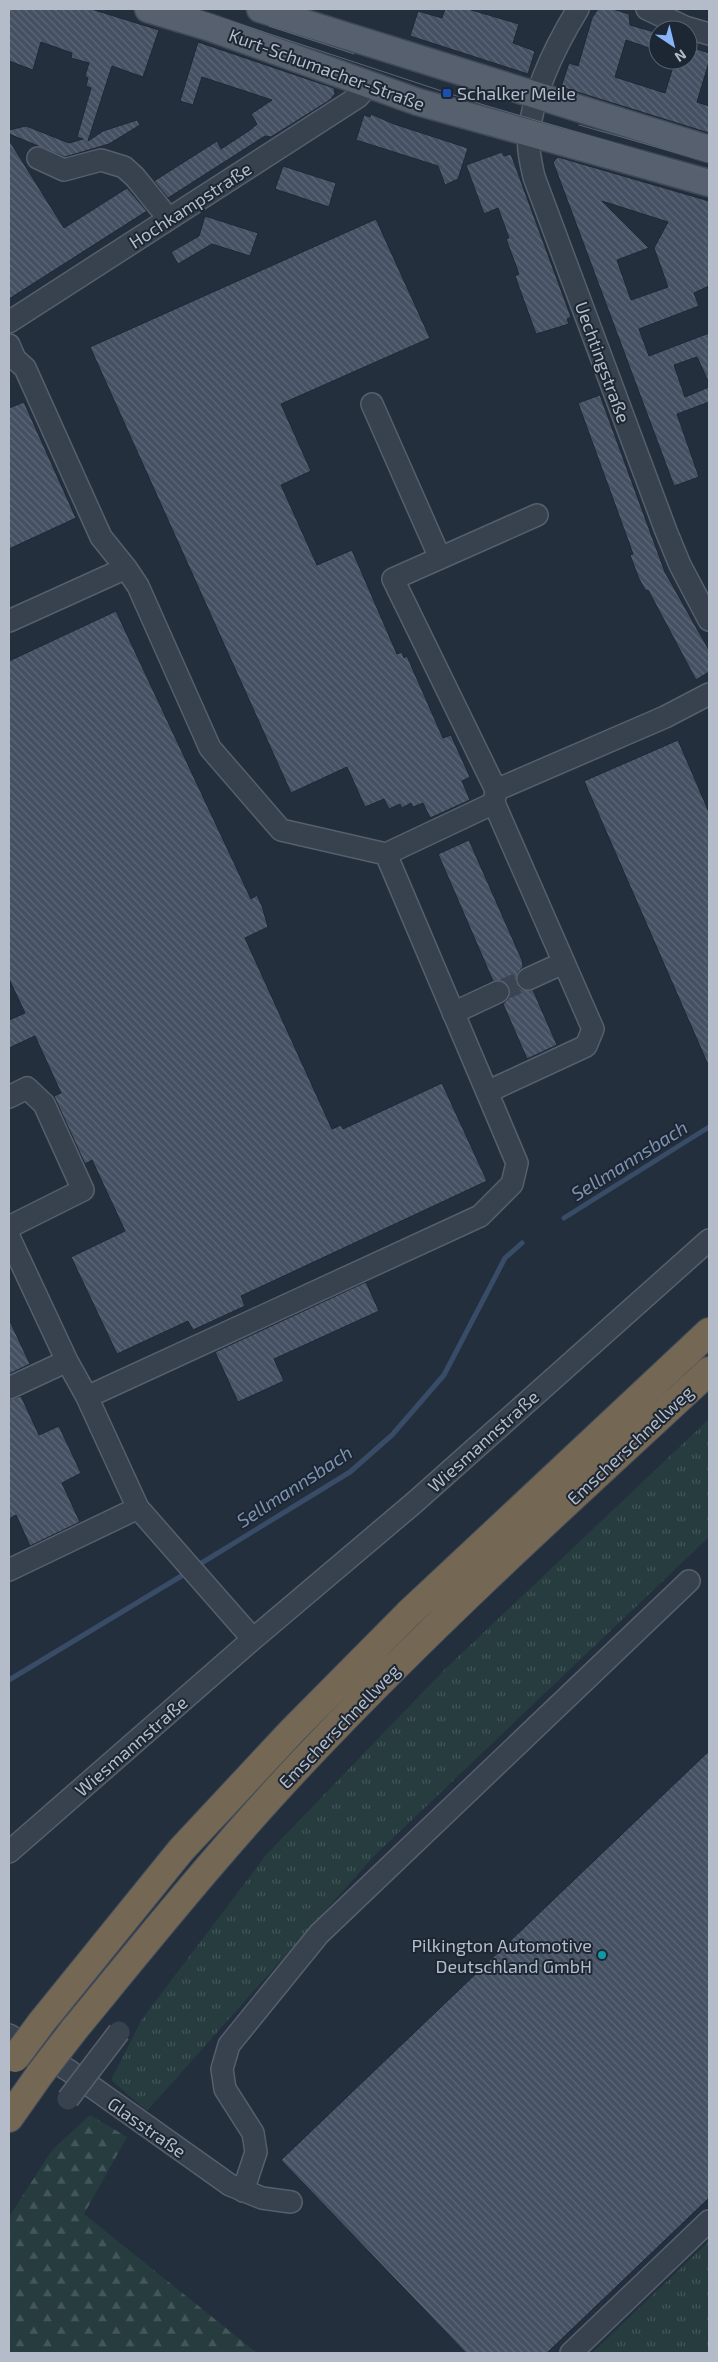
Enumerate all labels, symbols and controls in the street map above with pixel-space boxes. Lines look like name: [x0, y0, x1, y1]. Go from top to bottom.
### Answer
north arrow: [648, 20, 698, 70]
street label: Kurt-Schumacher-Straße: [226, 23, 428, 115]
text: N: [672, 46, 690, 66]
place label: Schalker Meile: [457, 82, 576, 104]
marker: Schalker Meile: [441, 87, 453, 99]
street label: Hochkampstraße: [125, 157, 255, 253]
street label: Uechtingstraße: [571, 298, 635, 426]
water label: Sellmannsbach: [567, 1115, 691, 1205]
street label: Emscherschnellweg: [562, 1381, 698, 1509]
street label: Wiesmannstraße: [423, 1385, 543, 1497]
water label: Sellmannsbach: [232, 1440, 356, 1532]
street label: Emscherschnellweg: [274, 1659, 404, 1793]
street label: Wiesmannstraße: [70, 1691, 192, 1801]
place label: Pilkington Automotive Deutschland GmbH: [411, 1934, 592, 1977]
marker: Pilkington Automotive Deutschland GmbH: [596, 1949, 608, 1961]
street label: Glasstraße: [104, 2092, 190, 2162]

